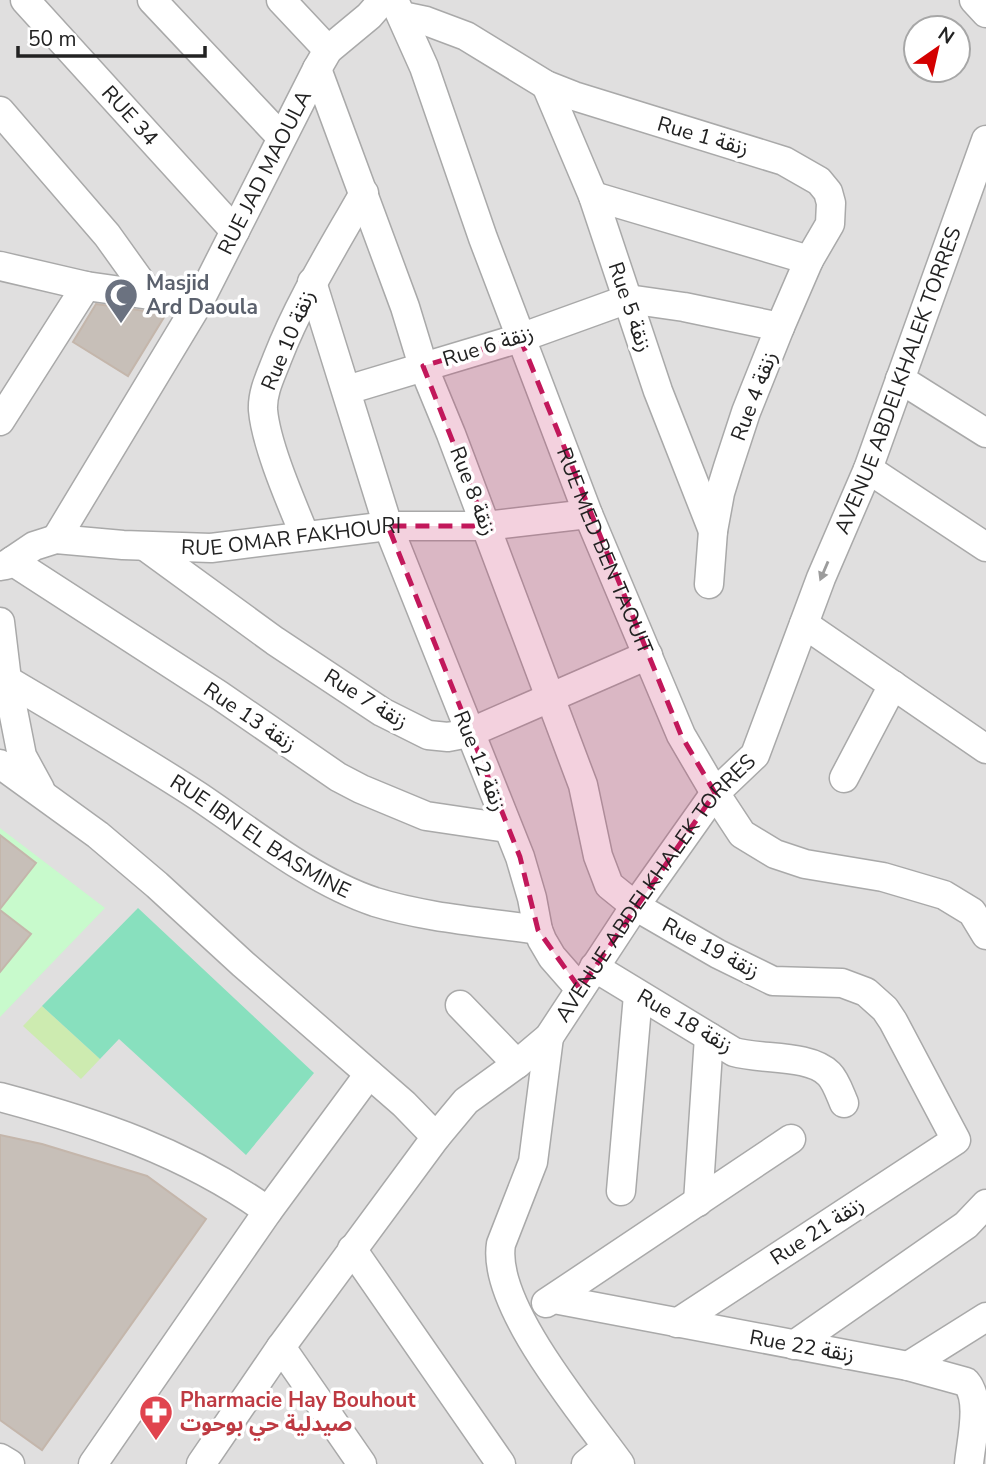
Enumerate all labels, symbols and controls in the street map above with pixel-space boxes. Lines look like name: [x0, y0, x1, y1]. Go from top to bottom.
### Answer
scale bar: [18, 14, 205, 58]
north arrow: [902, 14, 972, 84]
text: N: [933, 21, 959, 50]
text: 50 m: [28, 25, 77, 53]
street label: RUE 34: [95, 79, 165, 152]
street label: RUE JAD MAOULA: [211, 85, 318, 259]
street label: Rue 1 زنقة: [654, 110, 752, 162]
street label: AVENUE ABDELKHALEK TORRES: [828, 223, 968, 538]
street label: Rue 5 زنقة: [602, 258, 658, 356]
place label: Masjid Ard Daoula: [146, 269, 258, 321]
mosque icon: Masjid Ard Daoula: [102, 276, 140, 325]
street label: Rue 10 زنقة: [254, 286, 322, 394]
street label: Rue 6 زنقة: [439, 319, 537, 373]
street label: Rue 4 زنقة: [724, 347, 784, 445]
street label: Rue 8 زنقة: [443, 442, 503, 540]
street label: RUE MED BEN TAOUIT: [550, 443, 660, 659]
street label: RUE OMAR FAKHOURI: [180, 512, 401, 562]
one-way arrow: [818, 560, 829, 581]
street label: Rue 7 زنقة: [319, 662, 413, 736]
street label: Rue 13 زنقة: [198, 676, 302, 758]
street label: Rue 12 زنقة: [447, 706, 513, 816]
street label: AVENUE ABDELKHALEK TORRES: [549, 748, 762, 1027]
street label: RUE IBN EL BASMINE: [165, 768, 355, 905]
street label: Rue 19 زنقة: [657, 911, 765, 985]
street label: Rue 18 زنقة: [632, 982, 738, 1060]
street label: Rue 21 زنقة: [765, 1190, 869, 1272]
street label: Rue 22 زنقة: [747, 1323, 857, 1369]
place label: Pharmacie Hay Bouhout صيدلية حي بوحوت: [180, 1386, 416, 1441]
pharmacy icon: Pharmacie Hay Bouhout صيدلية حي بوحوت: [137, 1393, 175, 1442]

